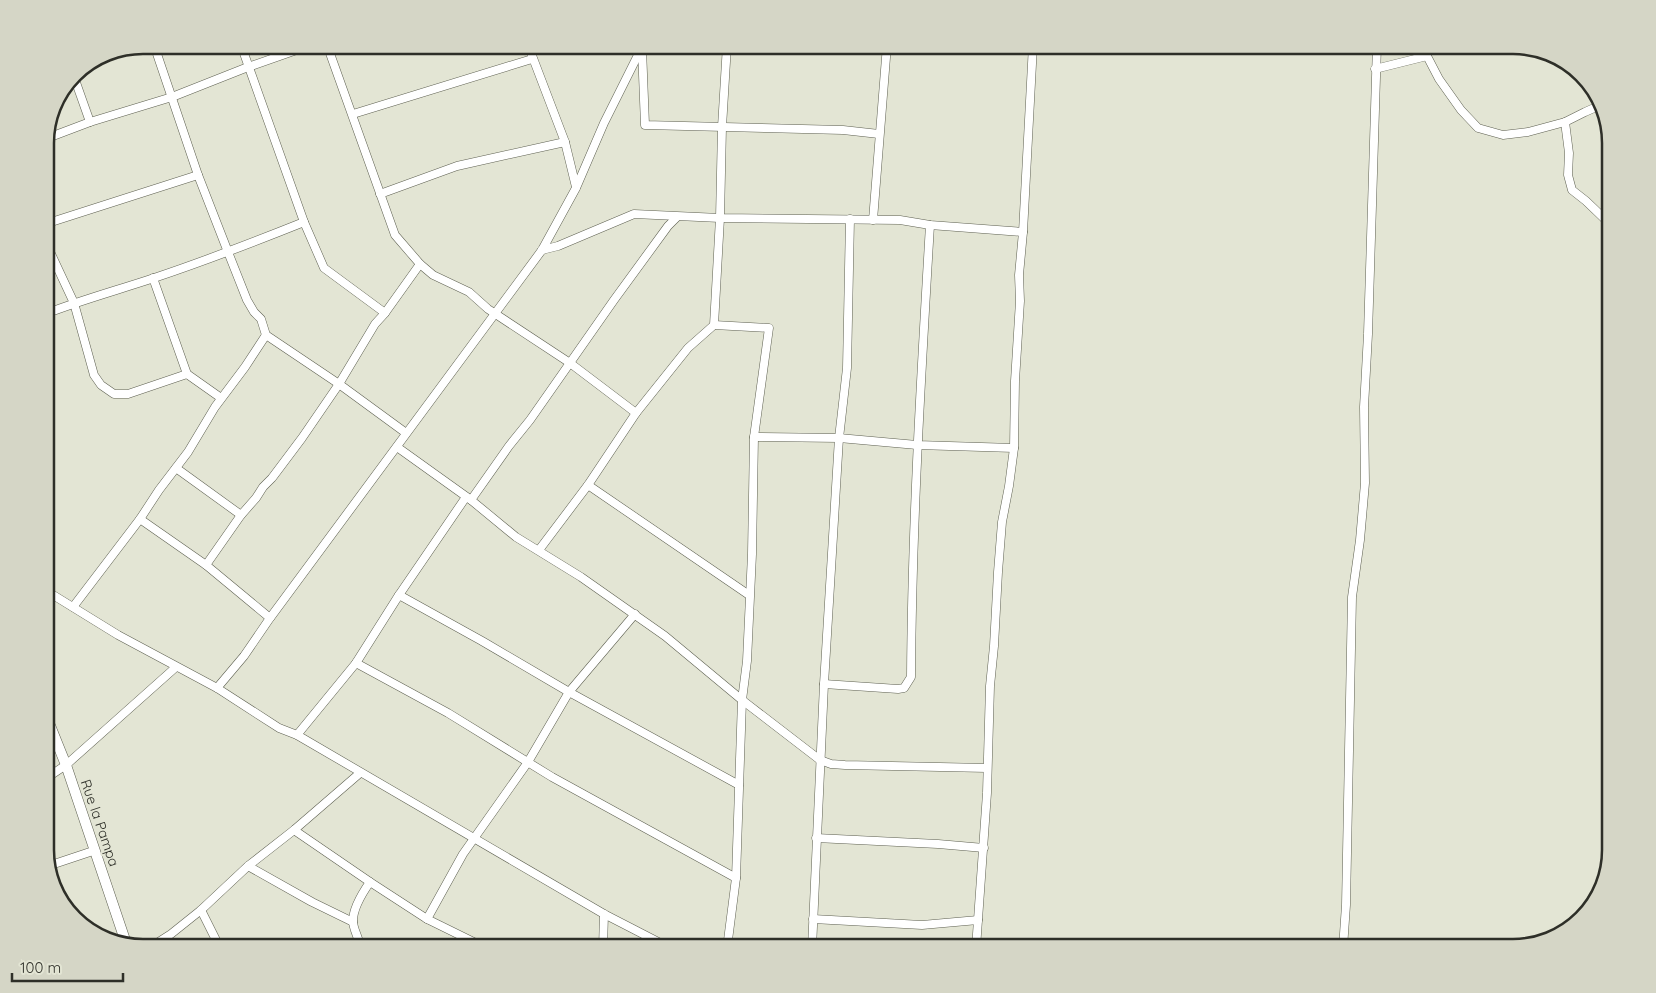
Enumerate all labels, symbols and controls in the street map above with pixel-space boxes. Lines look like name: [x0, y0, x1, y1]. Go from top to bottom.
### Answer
street label: Rue la Pampa: [77, 777, 123, 869]
scale bar: [12, 950, 124, 982]
text: 100 m: [20, 958, 61, 977]

